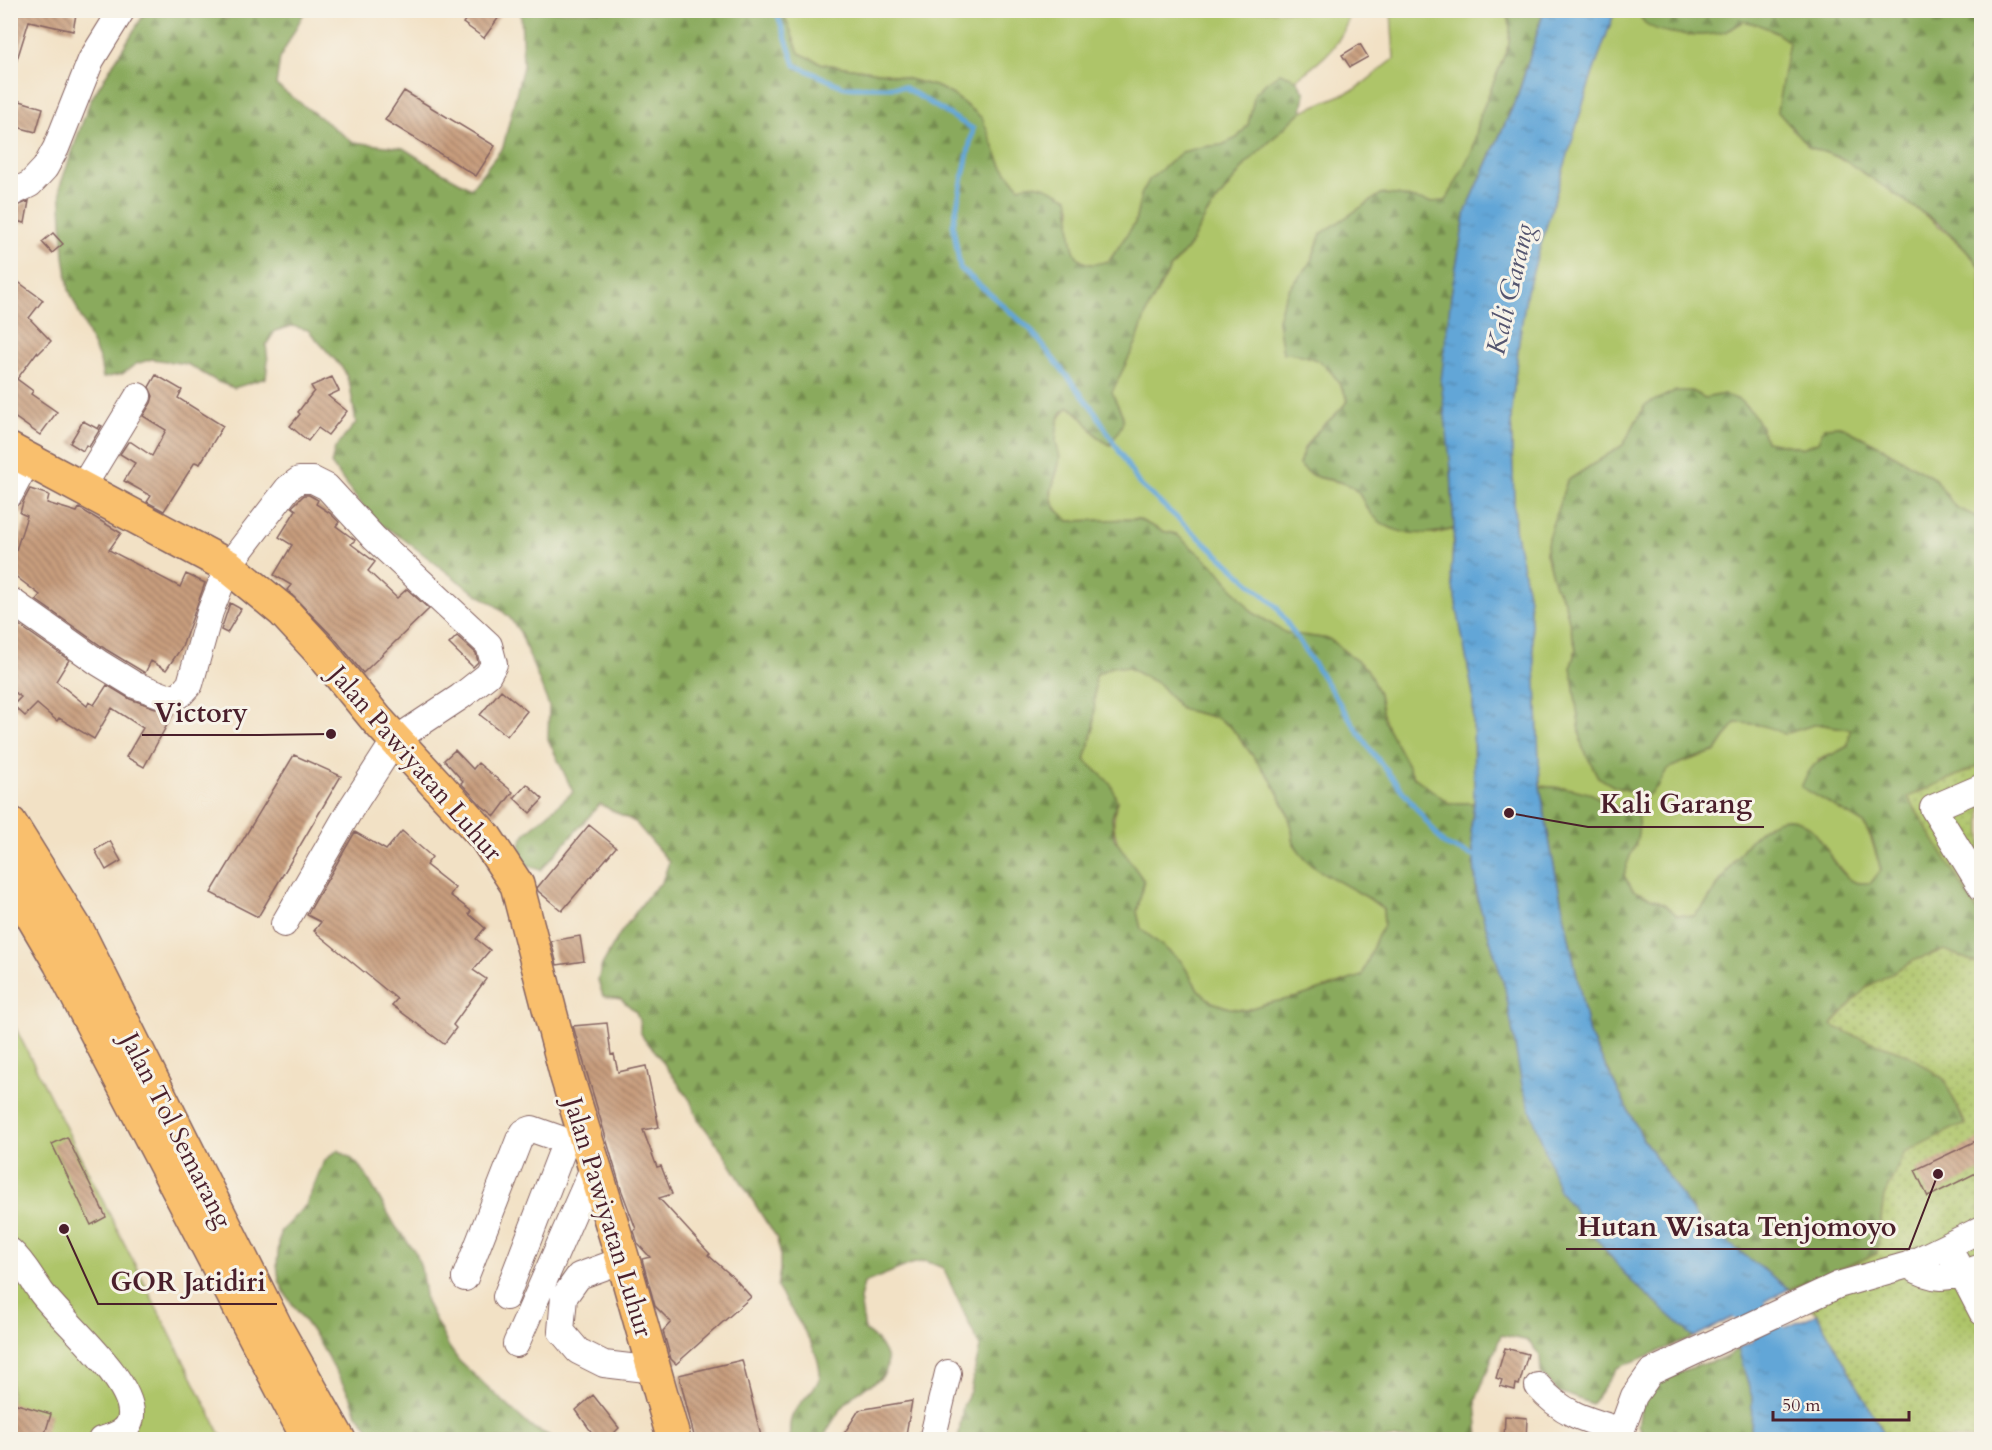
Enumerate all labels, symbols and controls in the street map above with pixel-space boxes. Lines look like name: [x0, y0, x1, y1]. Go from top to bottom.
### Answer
water label: Kali Garang: [1477, 220, 1544, 358]
street label: Jalan Pawiyatan Luhur: [318, 655, 511, 869]
callout: Victory: [142, 690, 260, 735]
text: Victory: [154, 695, 248, 732]
callout: Kali Garang: [1588, 782, 1764, 827]
text: Kali Garang: [1600, 786, 1753, 823]
street label: Jalan Tol Semarang: [110, 1023, 241, 1234]
street label: Jalan Pawiyatan Luhur: [554, 1089, 662, 1342]
callout: Hutan Wisata Tenjomoyo: [1566, 1204, 1909, 1249]
text: Hutan Wisata Tenjomoyo: [1578, 1209, 1896, 1246]
callout: GOR Jatidiri: [98, 1259, 277, 1304]
text: GOR Jatidiri: [110, 1264, 266, 1301]
scale bar: [1773, 1384, 1910, 1422]
text: 50 m: [1782, 1393, 1821, 1418]

